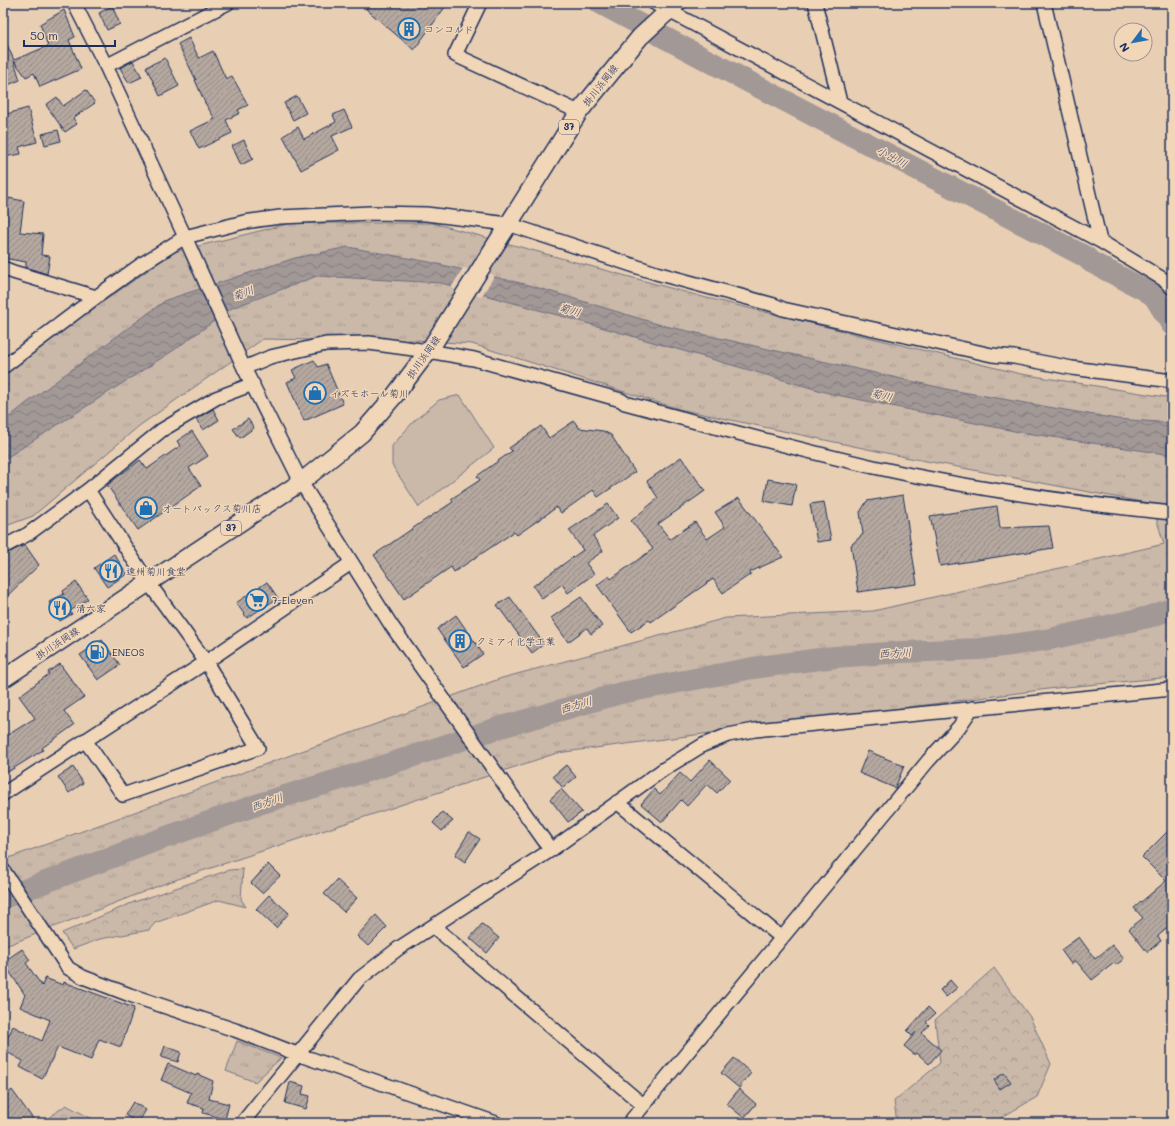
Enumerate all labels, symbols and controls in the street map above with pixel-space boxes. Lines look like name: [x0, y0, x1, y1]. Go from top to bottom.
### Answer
building icon: コンコルド: [396, 16, 422, 42]
scale bar: [24, 22, 115, 48]
place label: コンコルド: [424, 22, 474, 36]
north arrow: [1113, 22, 1153, 62]
text: 50 m: [30, 27, 58, 43]
text: N: [1116, 40, 1133, 55]
street label: 掛川浜岡線: [579, 61, 621, 109]
road number: 37: [559, 120, 579, 134]
water label: 小出川: [874, 142, 910, 171]
water label: 菊川: [230, 282, 256, 303]
water label: 菊川: [557, 299, 583, 320]
street label: 掛川浜岡線: [403, 333, 443, 381]
shop icon: イズモホール菊川: [302, 380, 328, 406]
water label: 菊川: [870, 385, 895, 404]
place label: イズモホール菊川: [330, 386, 409, 400]
shop icon: オートバックス菊川店: [133, 495, 159, 521]
place label: オートバックス菊川店: [162, 501, 262, 515]
road number: 37: [221, 521, 241, 535]
restaurant icon: 遠州菊川食堂: [98, 558, 124, 584]
place label: 遠州菊川食堂: [126, 564, 186, 578]
supermarket icon: 7-Eleven: [244, 587, 270, 613]
place label: 7-Eleven: [272, 593, 313, 607]
restaurant icon: 清六家: [47, 595, 73, 621]
place label: 清六家: [76, 601, 106, 615]
street label: 掛川浜岡線: [32, 623, 82, 663]
building icon: クミアイ化学工業: [447, 628, 473, 654]
place label: クミアイ化学工業: [476, 634, 555, 648]
fuel station icon: ENEOS: [84, 639, 110, 665]
water label: 西方川: [878, 644, 912, 661]
place label: ENEOS: [112, 645, 145, 659]
water label: 西方川: [558, 693, 594, 716]
water label: 西方川: [249, 789, 285, 814]

